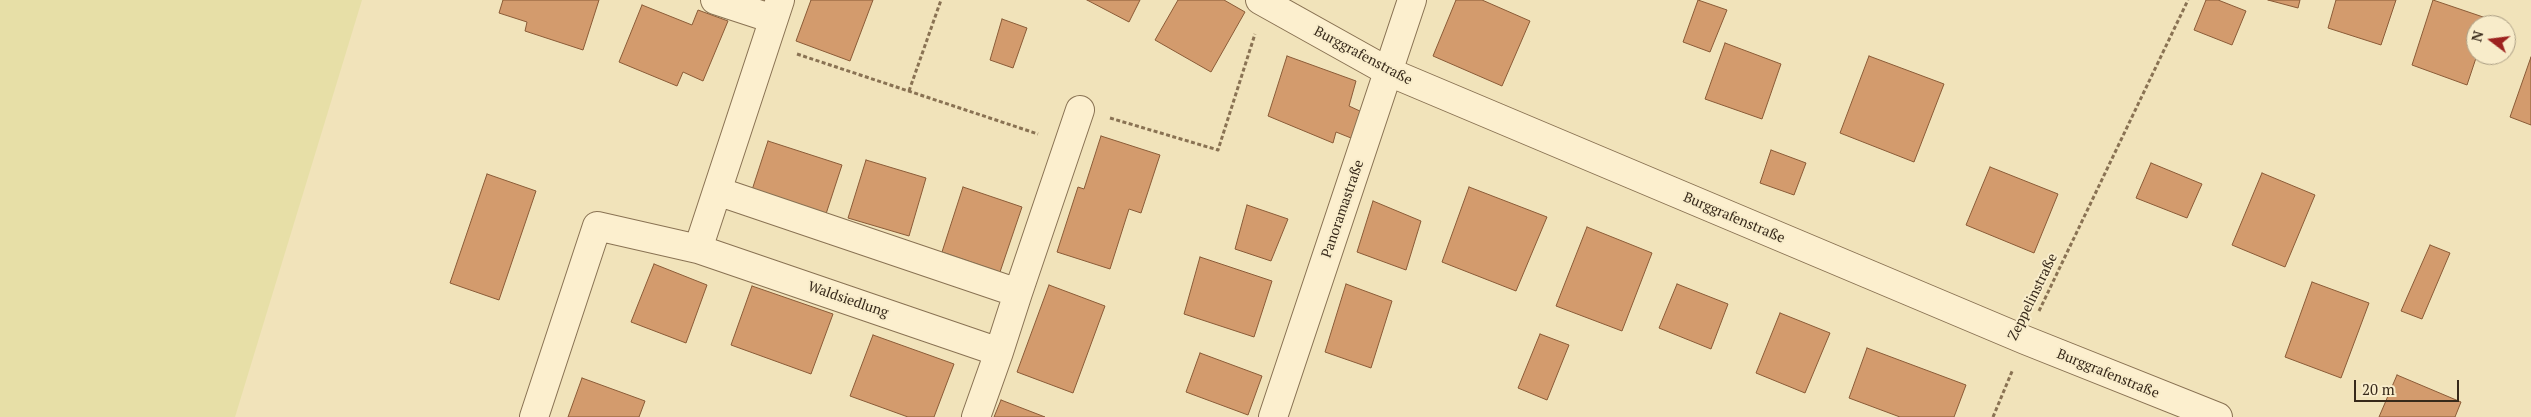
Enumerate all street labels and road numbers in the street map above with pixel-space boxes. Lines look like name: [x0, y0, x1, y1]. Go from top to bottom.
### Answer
street label: Burggrafenstraße: [1311, 23, 1415, 89]
street label: Panoramastraße: [1318, 158, 1368, 260]
street label: Burggrafenstraße: [1681, 189, 1787, 247]
street label: Zeppelinstraße: [2005, 251, 2061, 343]
street label: Waldsiedlung: [805, 278, 891, 322]
street label: Burggrafenstraße: [2054, 346, 2162, 402]

